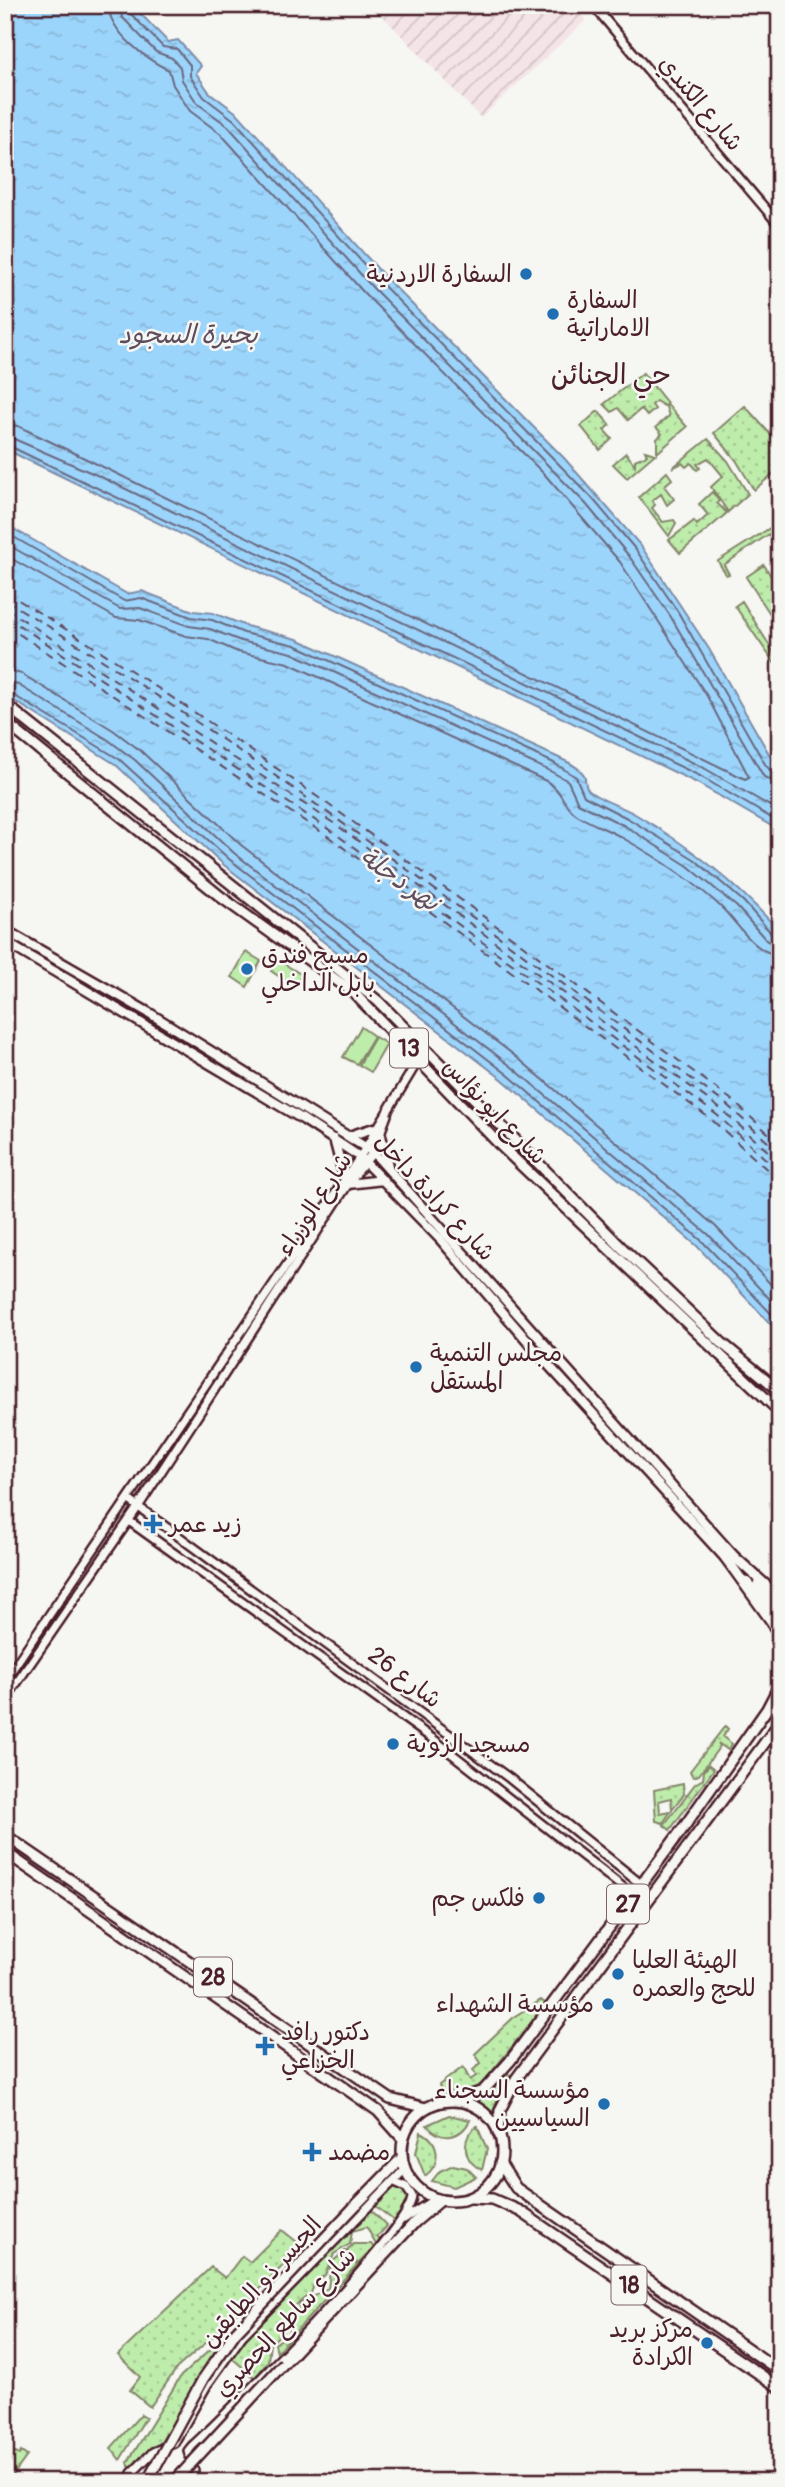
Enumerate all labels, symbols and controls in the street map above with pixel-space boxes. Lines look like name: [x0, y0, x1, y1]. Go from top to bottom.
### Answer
street label: شارع الكندي: [651, 50, 749, 158]
place label: السفارة الاردنية: [366, 260, 512, 289]
marker: السفارة الاردنية: [518, 266, 534, 282]
place label: السفارة الاماراتية: [567, 286, 650, 343]
marker: السفارة الاماراتية: [545, 306, 561, 322]
water label: بحيرة السجود: [119, 319, 259, 351]
district label: حي الجنائن: [551, 358, 671, 399]
water label: نهر دجلة: [353, 841, 448, 921]
place label: مسبح فندق بابل الداخلي: [261, 941, 375, 1004]
marker: مسبح فندق بابل الداخلي: [239, 961, 255, 977]
road number: 13: [390, 1028, 428, 1068]
street label: شارع ابو نؤاس: [435, 1052, 553, 1172]
street label: شارع كرادة داخل: [367, 1128, 501, 1268]
street label: شارع الوزراء: [270, 1147, 360, 1262]
place label: مجلس التنمية المستقل: [430, 1339, 562, 1396]
marker: مجلس التنمية المستقل: [408, 1359, 424, 1375]
place label: زيد عمر: [167, 1510, 242, 1539]
marker: زيد عمر: [143, 1514, 163, 1534]
street label: شارع 26: [361, 1640, 447, 1716]
place label: مسجد الزوية: [407, 1730, 531, 1759]
marker: مسجد الزوية: [385, 1736, 401, 1752]
place label: فلكس جم: [431, 1884, 525, 1916]
road number: 27: [607, 1884, 649, 1924]
marker: فلكس جم: [531, 1890, 547, 1906]
place label: الهيئة العليا للحج والعمره: [632, 1946, 756, 2004]
road number: 28: [194, 1958, 232, 1996]
marker: الهيئة العليا للحج والعمره: [610, 1966, 626, 1982]
place label: مؤسسة الشهداء: [436, 1990, 594, 2019]
marker: مؤسسة الشهداء: [600, 1996, 616, 2012]
place label: دكتور رافد الخزاعي: [281, 2018, 370, 2081]
marker: دكتور رافد الخزاعي: [255, 2036, 275, 2056]
place label: مؤسسة السجناء السياسيين: [434, 2076, 590, 2133]
marker: مؤسسة السجناء السياسيين: [596, 2096, 612, 2112]
place label: مضمد: [328, 2138, 390, 2167]
marker: مضمد: [302, 2142, 322, 2162]
street label: الجسر ذو الطابقين: [195, 2211, 328, 2354]
street label: شارع ساطع الحصري: [208, 2241, 364, 2405]
road number: 18: [612, 2266, 646, 2304]
place label: مركز بريد الكرادة: [609, 2315, 693, 2372]
marker: مركز بريد الكرادة: [699, 2335, 715, 2351]

